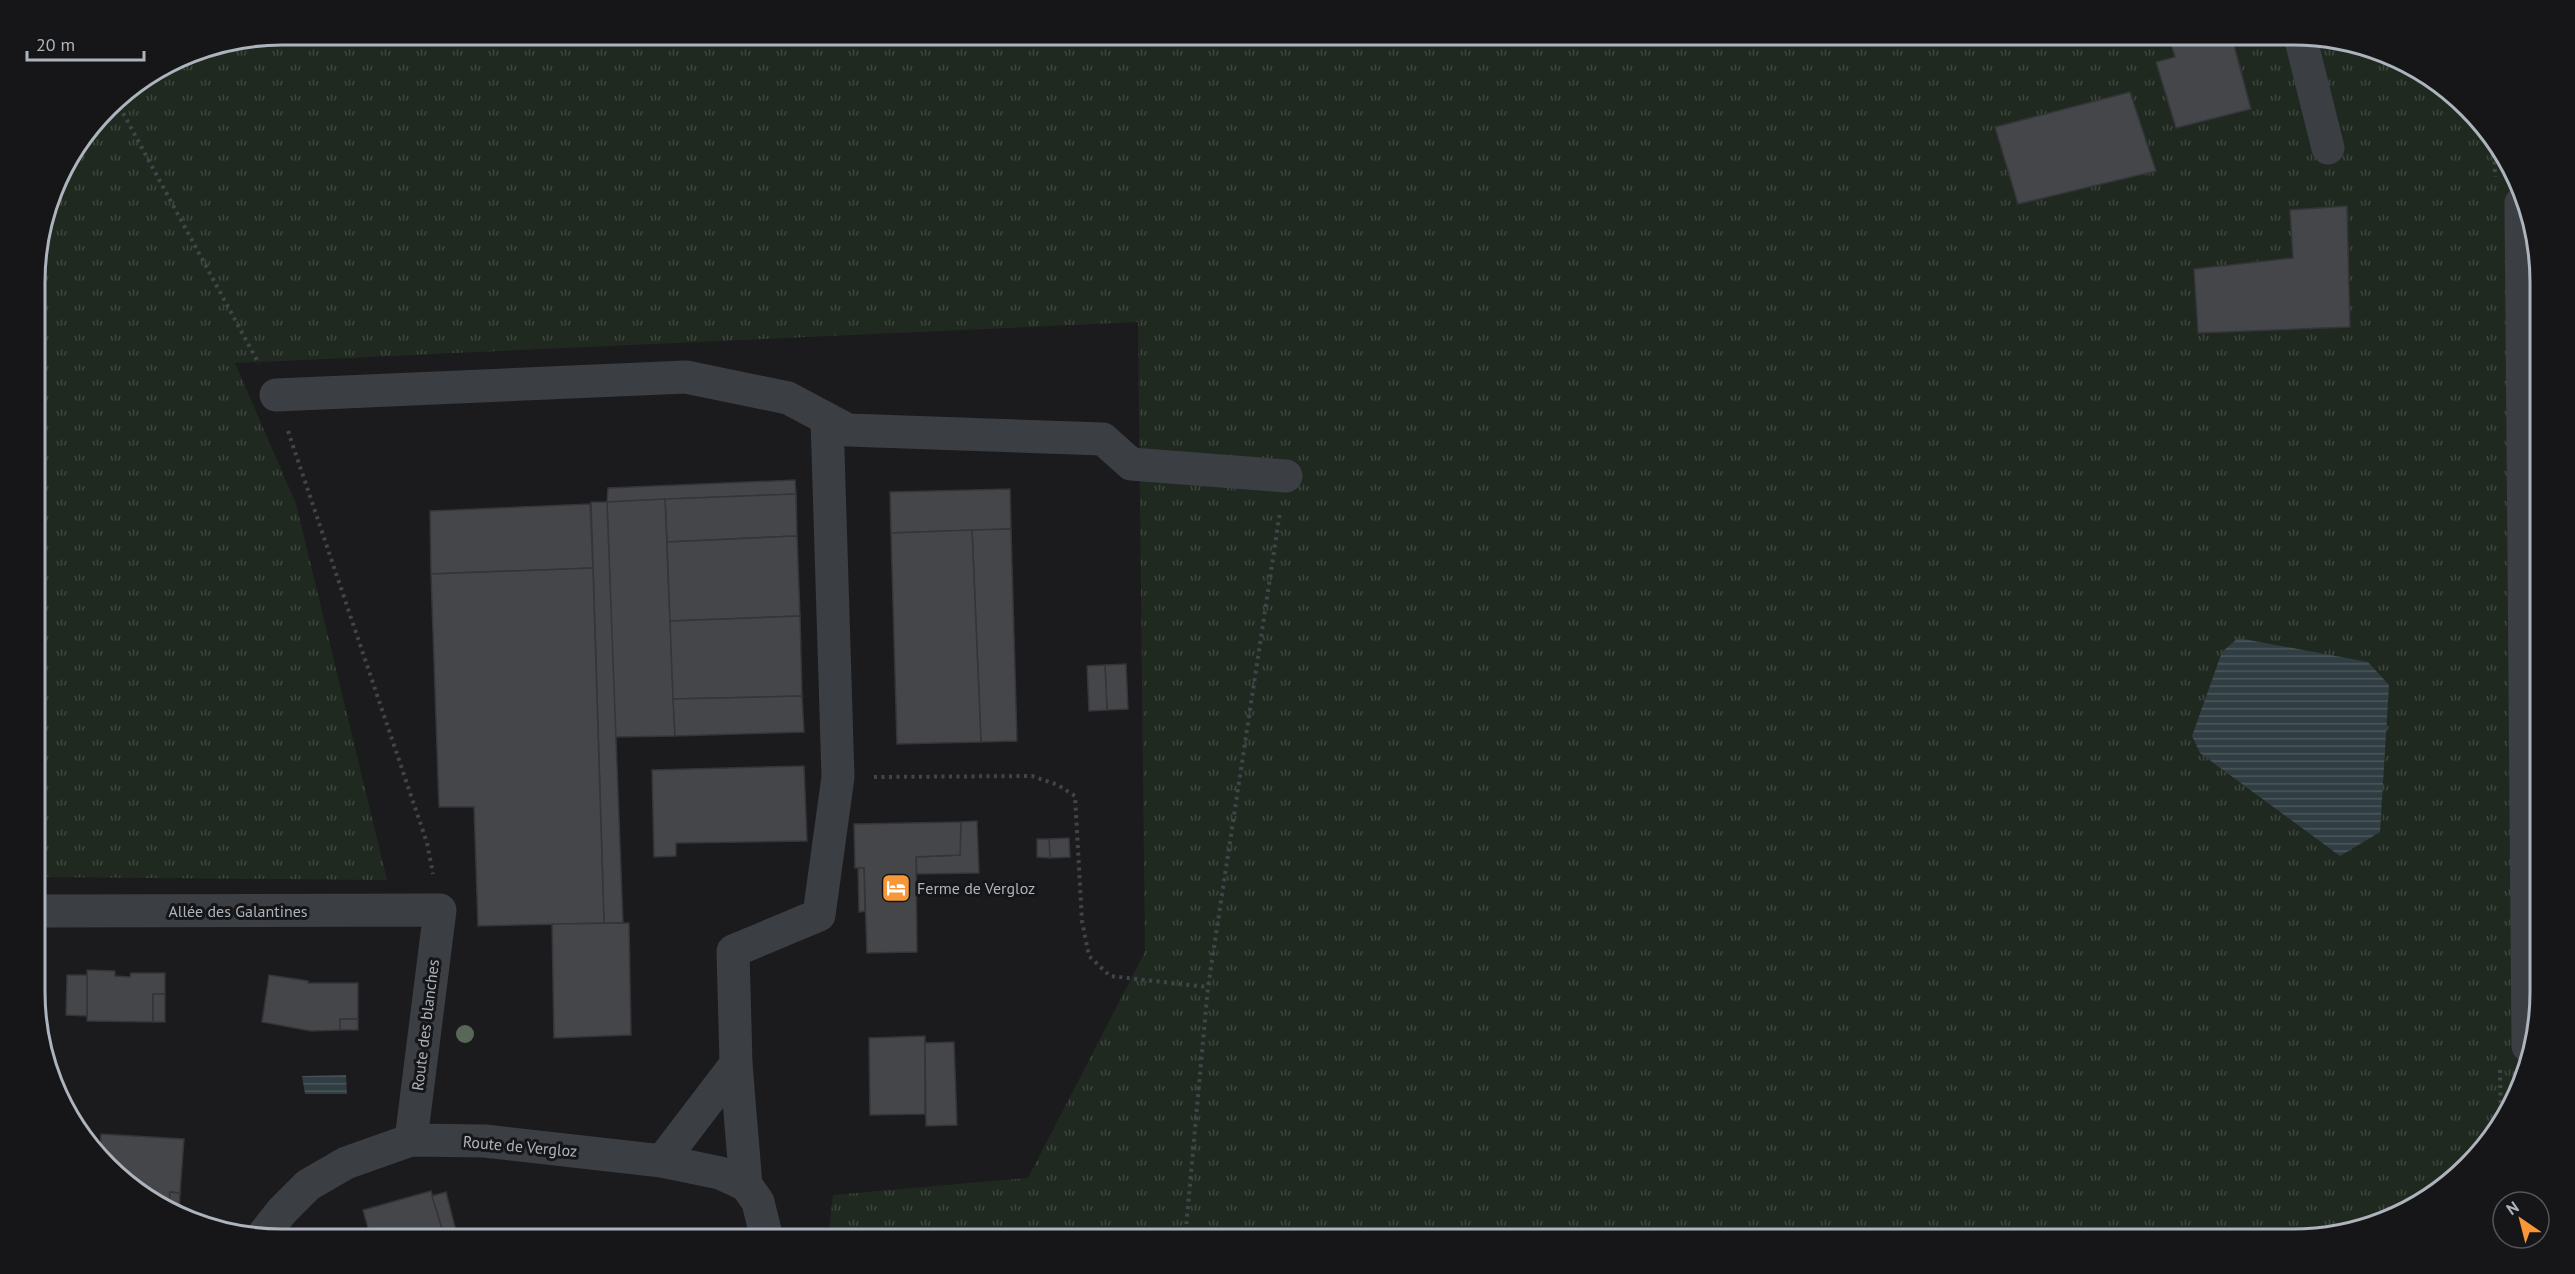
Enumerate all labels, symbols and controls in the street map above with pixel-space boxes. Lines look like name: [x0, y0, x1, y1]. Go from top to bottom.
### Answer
scale bar: [27, 24, 144, 62]
text: 20 m: [36, 33, 75, 56]
hotel icon: Ferme de Vergloz: [880, 872, 912, 904]
place label: Ferme de Vergloz: [917, 878, 1035, 898]
street label: Allée des Galantines: [168, 901, 308, 921]
street label: Route des blanches: [407, 958, 443, 1092]
street label: Route de Vergloz: [462, 1131, 578, 1161]
north arrow: [2491, 1190, 2551, 1250]
text: N: [2502, 1197, 2522, 1219]

